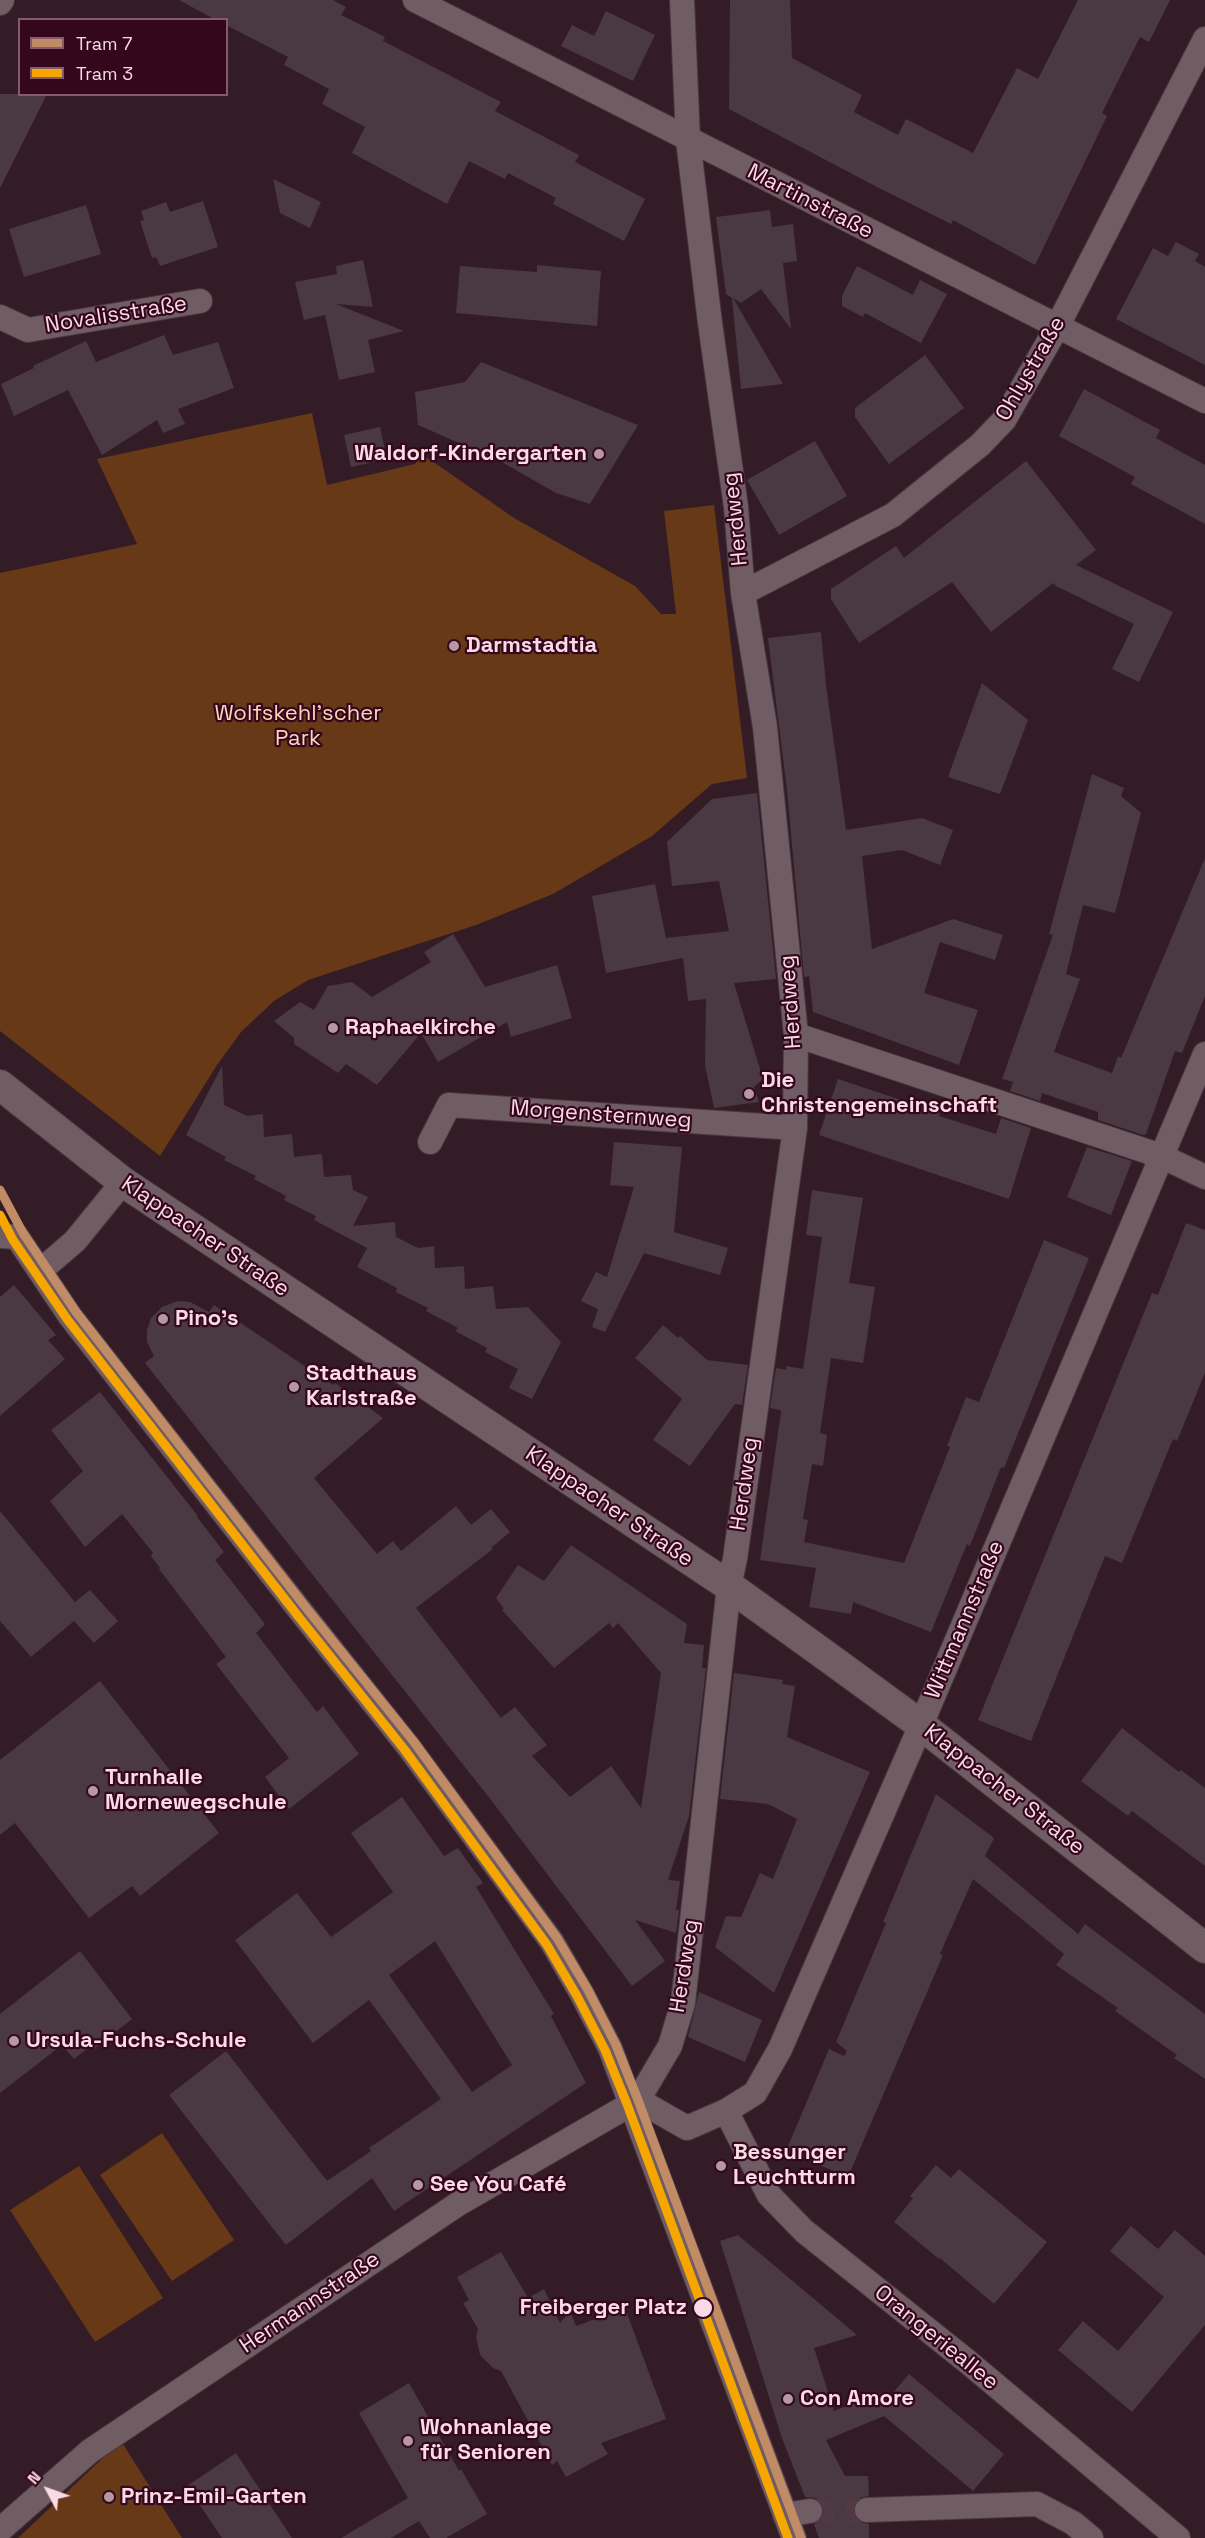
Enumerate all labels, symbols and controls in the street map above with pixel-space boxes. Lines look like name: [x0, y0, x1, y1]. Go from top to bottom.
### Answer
legend: [18, 18, 228, 96]
text: Tram 7: [76, 32, 132, 55]
text: Tram 3: [76, 62, 133, 85]
street label: Martinstraße: [743, 159, 877, 245]
street label: Novalisstraße: [43, 291, 189, 339]
street label: Ohlystraße: [991, 312, 1071, 426]
place label: Waldorf-Kindergarten: [354, 441, 587, 467]
marker: Waldorf-Kindergarten: [592, 447, 606, 461]
street label: Herdweg: [718, 471, 754, 567]
place label: Darmstadtia: [466, 633, 597, 659]
marker: Darmstadtia: [447, 639, 461, 653]
park label: Wolfskehl'scher Park: [214, 701, 382, 752]
street label: Herdweg: [775, 954, 807, 1050]
place label: Raphaelkirche: [345, 1015, 496, 1041]
marker: Raphaelkirche: [326, 1021, 340, 1035]
place label: Die Christengemeinschaft: [761, 1068, 997, 1120]
marker: Die Christengemeinschaft: [742, 1087, 756, 1101]
street label: Morgensternweg: [510, 1096, 692, 1134]
street label: Klappacher Straße: [116, 1171, 294, 1303]
place label: Pino's: [175, 1306, 238, 1332]
marker: Pino's: [156, 1312, 170, 1326]
place label: Stadthaus Karlstraße: [306, 1361, 417, 1412]
marker: Stadthaus Karlstraße: [287, 1380, 301, 1394]
street label: Herdweg: [725, 1436, 765, 1532]
street label: Klappacher Straße: [520, 1441, 698, 1573]
street label: Wittmannstraße: [920, 1537, 1010, 1703]
street label: Klappacher Straße: [918, 1719, 1090, 1861]
place label: Turnhalle Mornewegschule: [105, 1765, 287, 1816]
marker: Turnhalle Mornewegschule: [86, 1784, 100, 1798]
street label: Herdweg: [665, 1917, 705, 2015]
place label: Ursula-Fuchs-Schule: [26, 2028, 247, 2054]
marker: Ursula-Fuchs-Schule: [7, 2034, 21, 2048]
place label: Bessunger Leuchtturm: [733, 2140, 856, 2192]
marker: Bessunger Leuchtturm: [714, 2159, 728, 2173]
place label: See You Café: [430, 2172, 567, 2198]
marker: See You Café: [411, 2178, 425, 2192]
street label: Hermannstraße: [235, 2246, 385, 2360]
street label: Orangerieallee: [869, 2280, 1003, 2396]
place label: Freiberger Platz: [520, 2295, 687, 2321]
marker: Freiberger Platz: [692, 2297, 714, 2319]
place label: Con Amore: [800, 2386, 914, 2412]
marker: Con Amore: [781, 2392, 795, 2406]
place label: Wohnanlage für Senioren: [420, 2415, 552, 2466]
marker: Wohnanlage für Senioren: [401, 2434, 415, 2448]
north arrow: [18, 2460, 78, 2520]
text: N: [23, 2467, 45, 2489]
place label: Prinz-Emil-Garten: [121, 2484, 307, 2510]
marker: Prinz-Emil-Garten: [102, 2490, 116, 2504]

